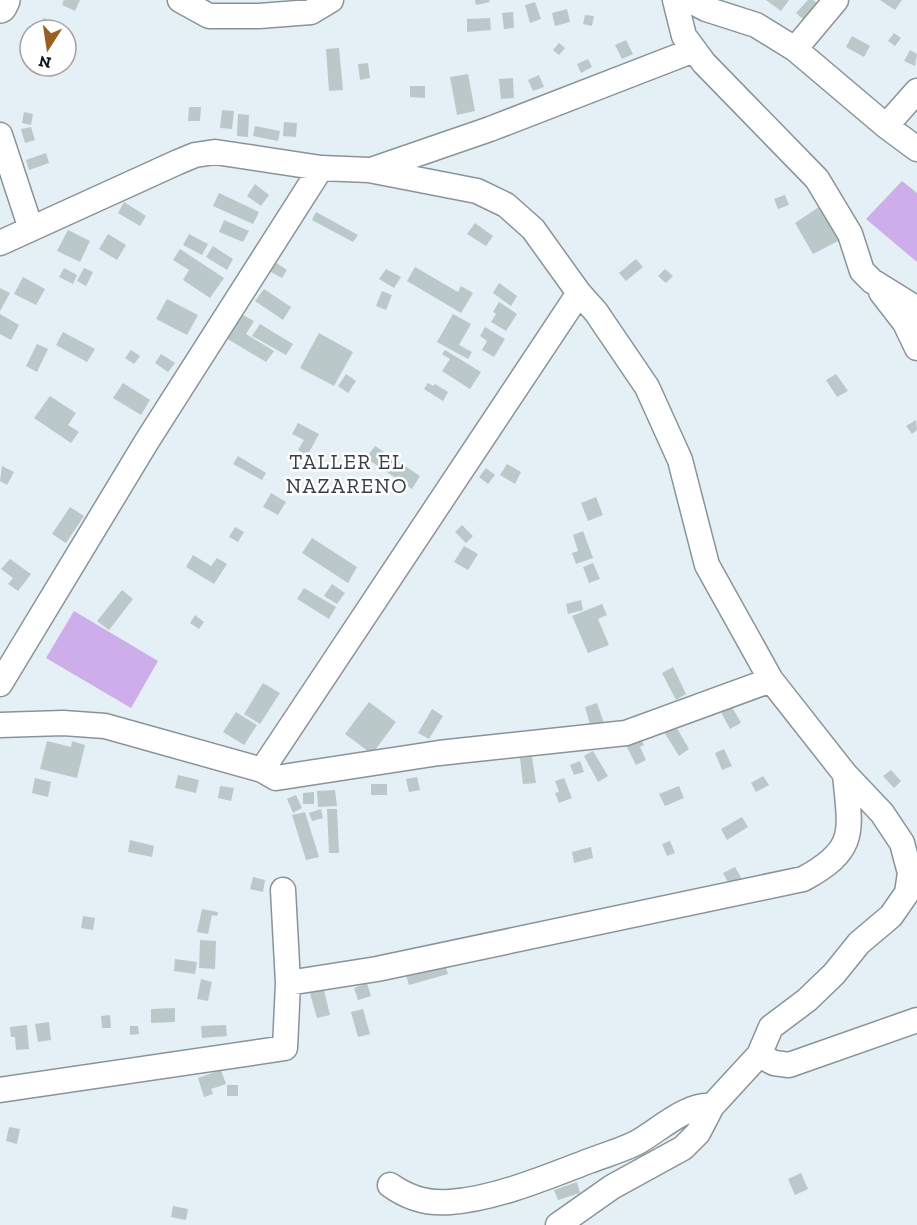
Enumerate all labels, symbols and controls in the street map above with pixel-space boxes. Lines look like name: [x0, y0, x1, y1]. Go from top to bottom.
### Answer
north arrow: [18, 18, 78, 78]
text: N: [37, 52, 53, 73]
district label: TALLER EL NAZARENO: [286, 449, 408, 498]

